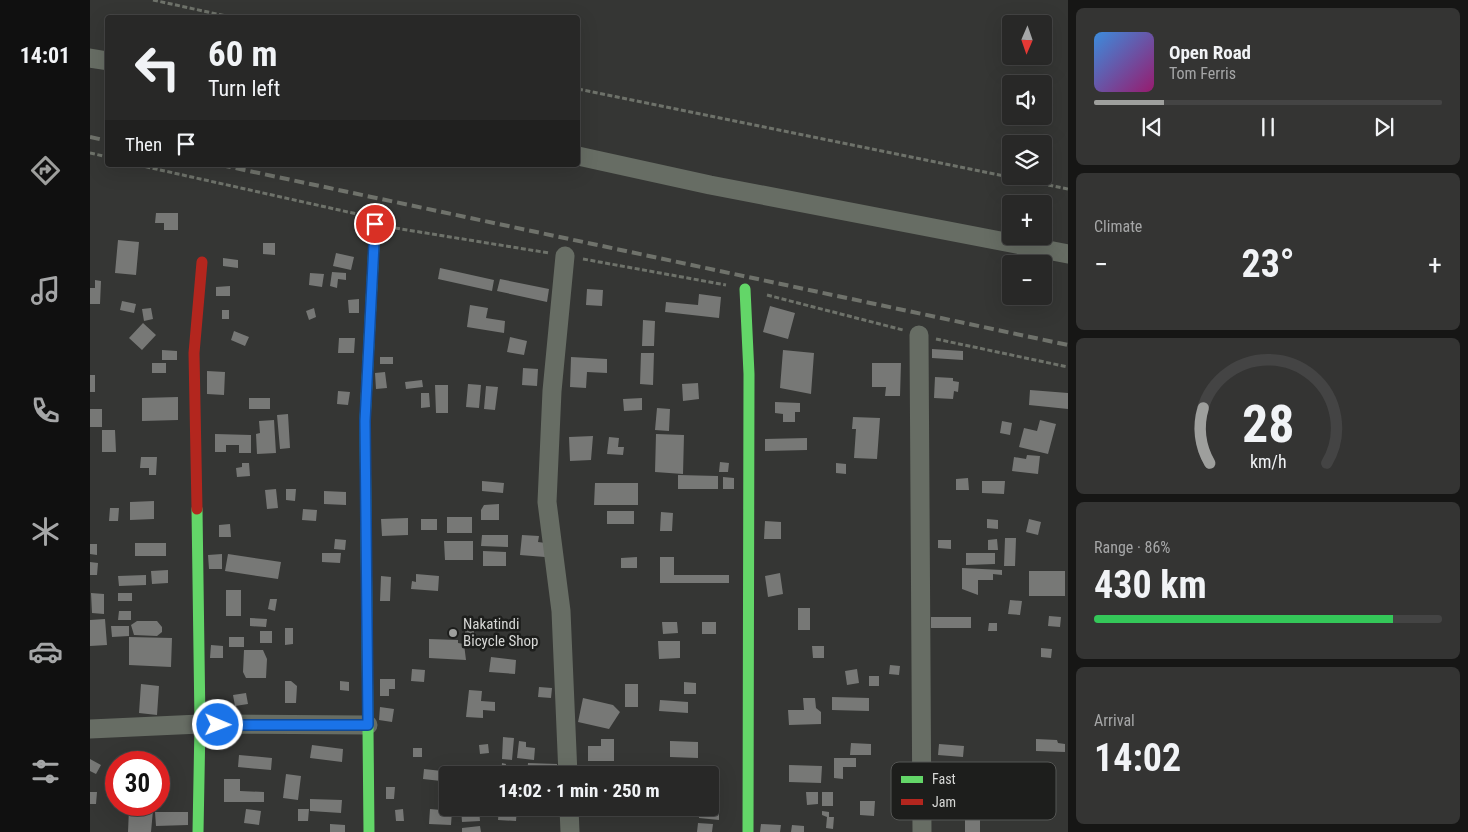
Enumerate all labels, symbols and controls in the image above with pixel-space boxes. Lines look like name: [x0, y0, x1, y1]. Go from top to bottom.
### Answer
north arrow: [1002, 15, 1052, 65]
map controls: [1002, 15, 1052, 305]
text: 60 m: [208, 34, 277, 75]
icon: left: [125, 35, 190, 100]
text: Open Road: [1169, 41, 1251, 64]
text: 14:01: [20, 43, 70, 68]
text: Tom Ferris: [1169, 64, 1236, 83]
button: sound: [1002, 75, 1052, 125]
text: Turn left: [208, 76, 280, 101]
icon: previous: [1138, 113, 1166, 141]
icon: pause: [1254, 113, 1282, 141]
icon: next: [1370, 113, 1398, 141]
icon: arrive: [172, 130, 200, 158]
text: Then: [125, 133, 162, 156]
button: layers: [1002, 135, 1052, 185]
icon: directions: [28, 153, 63, 188]
button: +: [1002, 195, 1052, 245]
pin: [354, 203, 396, 245]
icon: arrive: [361, 210, 389, 238]
text: Climate: [1094, 217, 1142, 236]
text: 23°: [1241, 242, 1295, 286]
text: −: [1094, 248, 1108, 281]
text: +: [1428, 248, 1442, 281]
button: −: [1002, 255, 1052, 305]
icon: music: [28, 273, 63, 308]
icon: phone: [28, 393, 63, 428]
text: 28: [1242, 394, 1294, 455]
text: km/h: [1250, 451, 1286, 472]
icon: climate: [28, 514, 63, 549]
text: Range · 86%: [1094, 538, 1170, 557]
text: 430 km: [1094, 563, 1207, 607]
place label: Nakatindi Bicycle Shop: [463, 615, 539, 650]
marker: Nakatindi Bicycle Shop: [447, 627, 459, 639]
icon: car: [28, 634, 63, 669]
position arrow: [191, 698, 243, 750]
text: Arrival: [1094, 711, 1135, 730]
text: 14:02: [1094, 736, 1181, 780]
speed limit sign: 30: [105, 751, 170, 816]
icon: filters: [28, 754, 63, 789]
legend: [891, 762, 1056, 820]
text: Fast: [932, 771, 956, 787]
text: 14:02 · 1 min · 250 m: [498, 779, 660, 802]
text: Jam: [932, 794, 956, 810]

